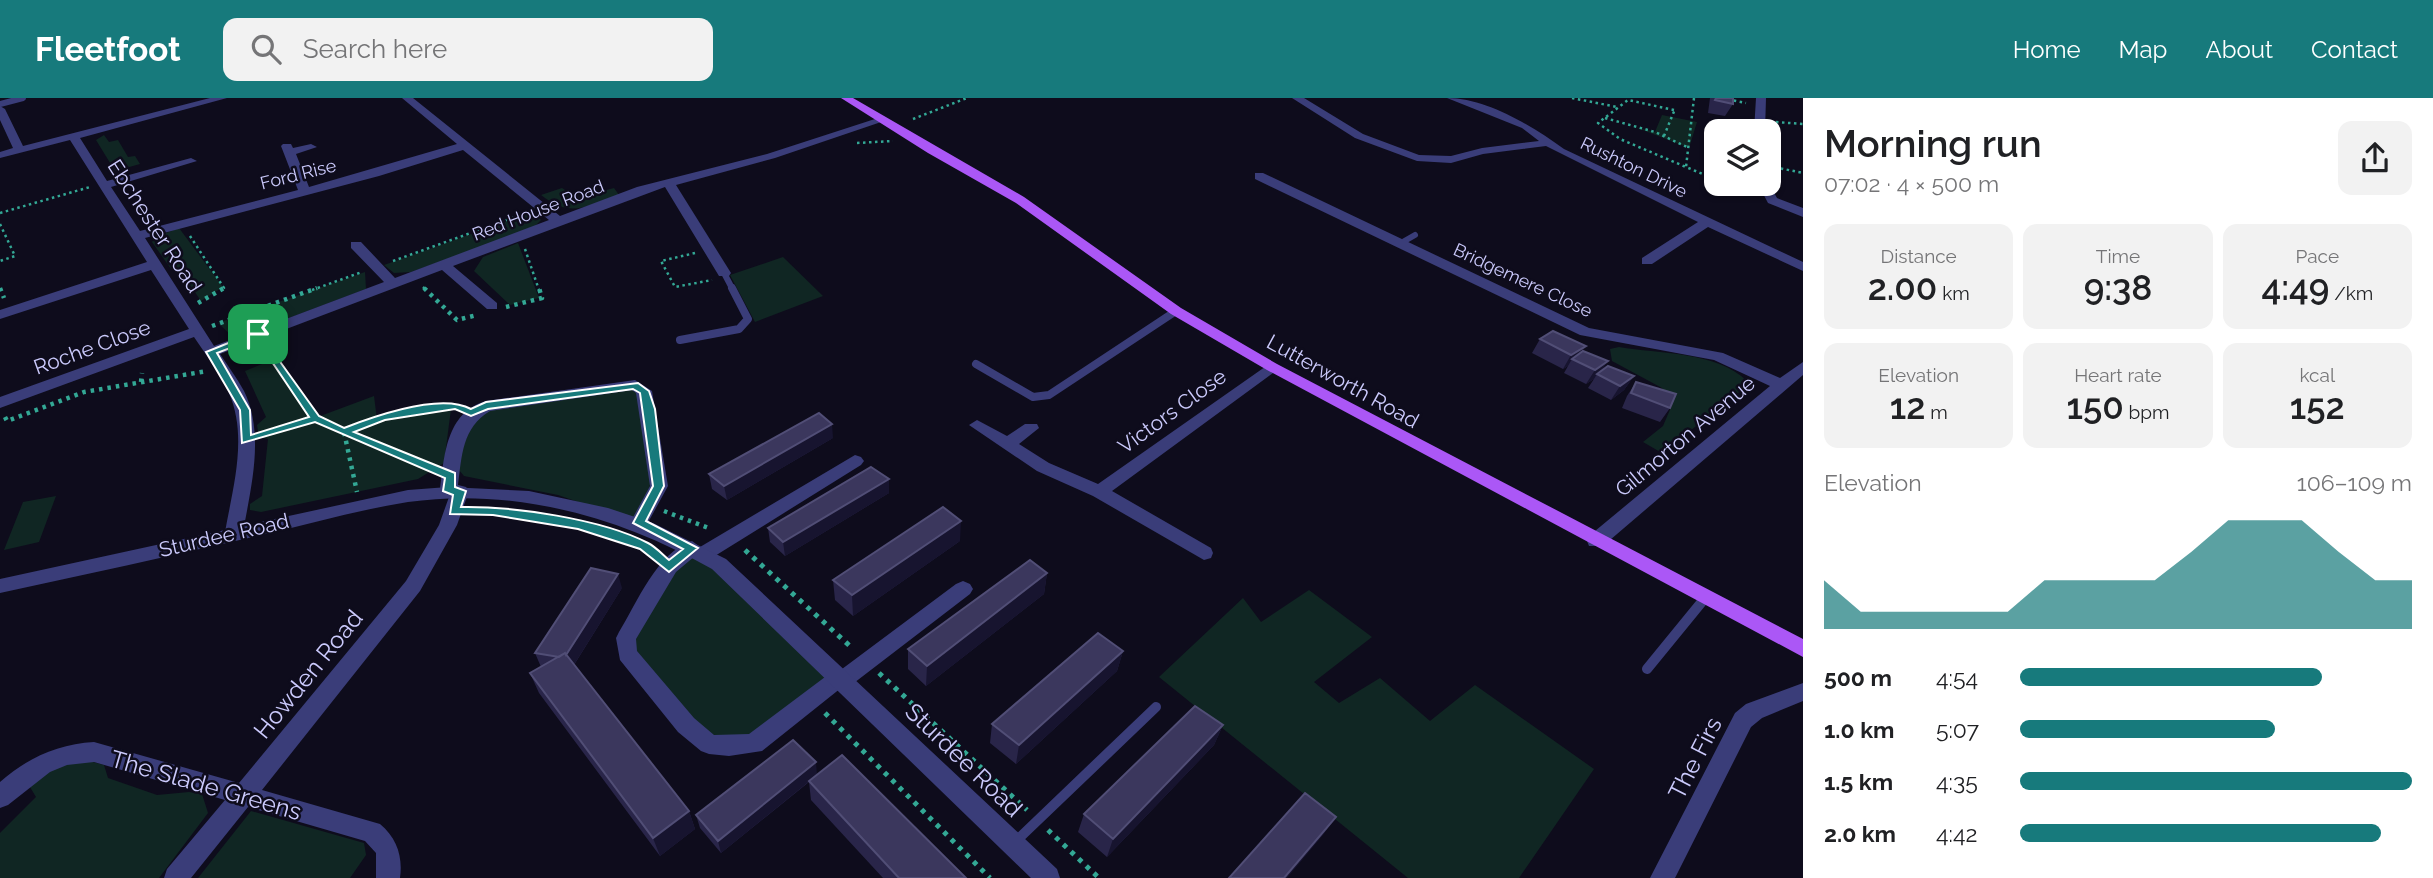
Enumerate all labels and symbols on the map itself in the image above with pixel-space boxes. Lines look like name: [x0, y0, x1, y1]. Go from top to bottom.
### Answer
street label: Rushton Drive: [1577, 132, 1691, 202]
street label: Ford Rise: [258, 154, 339, 194]
street label: Ebchester Road: [103, 155, 207, 297]
street label: Red House Road: [469, 175, 607, 245]
street label: Bridgemere Close: [1450, 239, 1596, 322]
pin: [228, 304, 288, 364]
street label: Roche Close: [30, 314, 154, 380]
street label: Lutterworth Road: [1263, 329, 1423, 433]
street label: Victors Close: [1113, 363, 1231, 459]
street label: Gilmorton Avenue: [1610, 370, 1760, 502]
street label: Sturdee Road: [157, 508, 291, 562]
street label: Howden Road: [247, 604, 369, 744]
street label: Sturdee Road: [899, 697, 1029, 823]
street label: The Firs: [1662, 712, 1728, 804]
street label: The Slade Greens: [107, 744, 305, 826]

